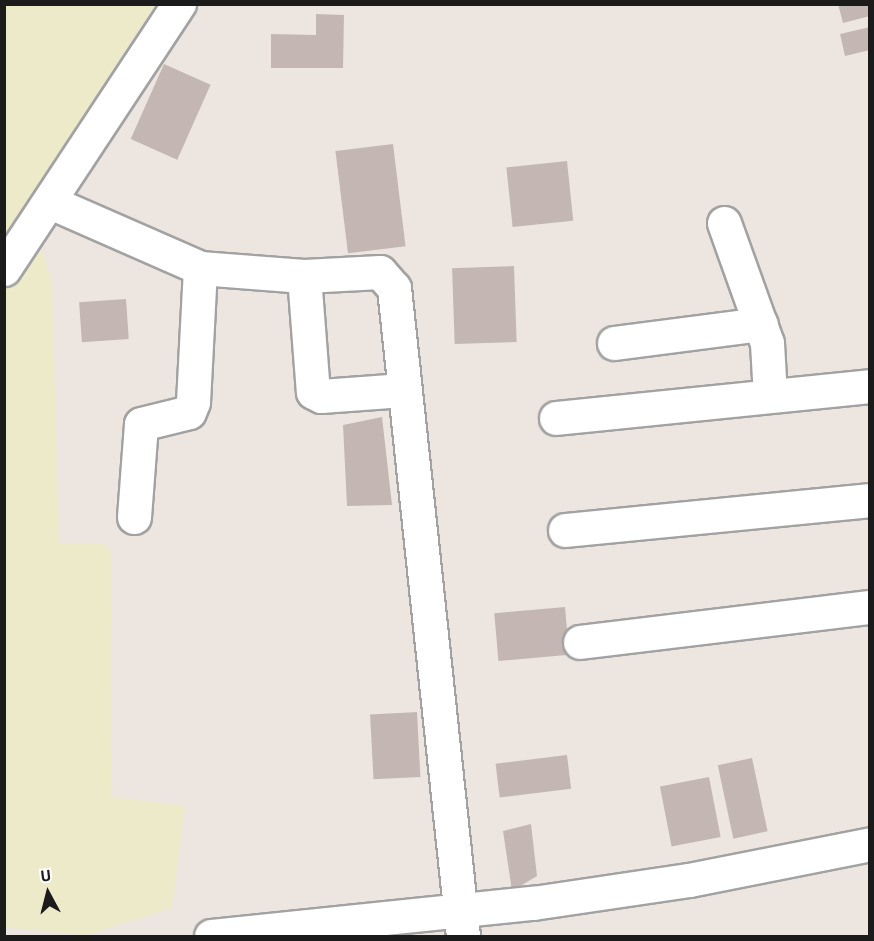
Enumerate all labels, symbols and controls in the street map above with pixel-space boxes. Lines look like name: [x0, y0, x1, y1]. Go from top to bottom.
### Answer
north arrow: [18, 863, 78, 923]
text: U: [39, 863, 52, 888]

